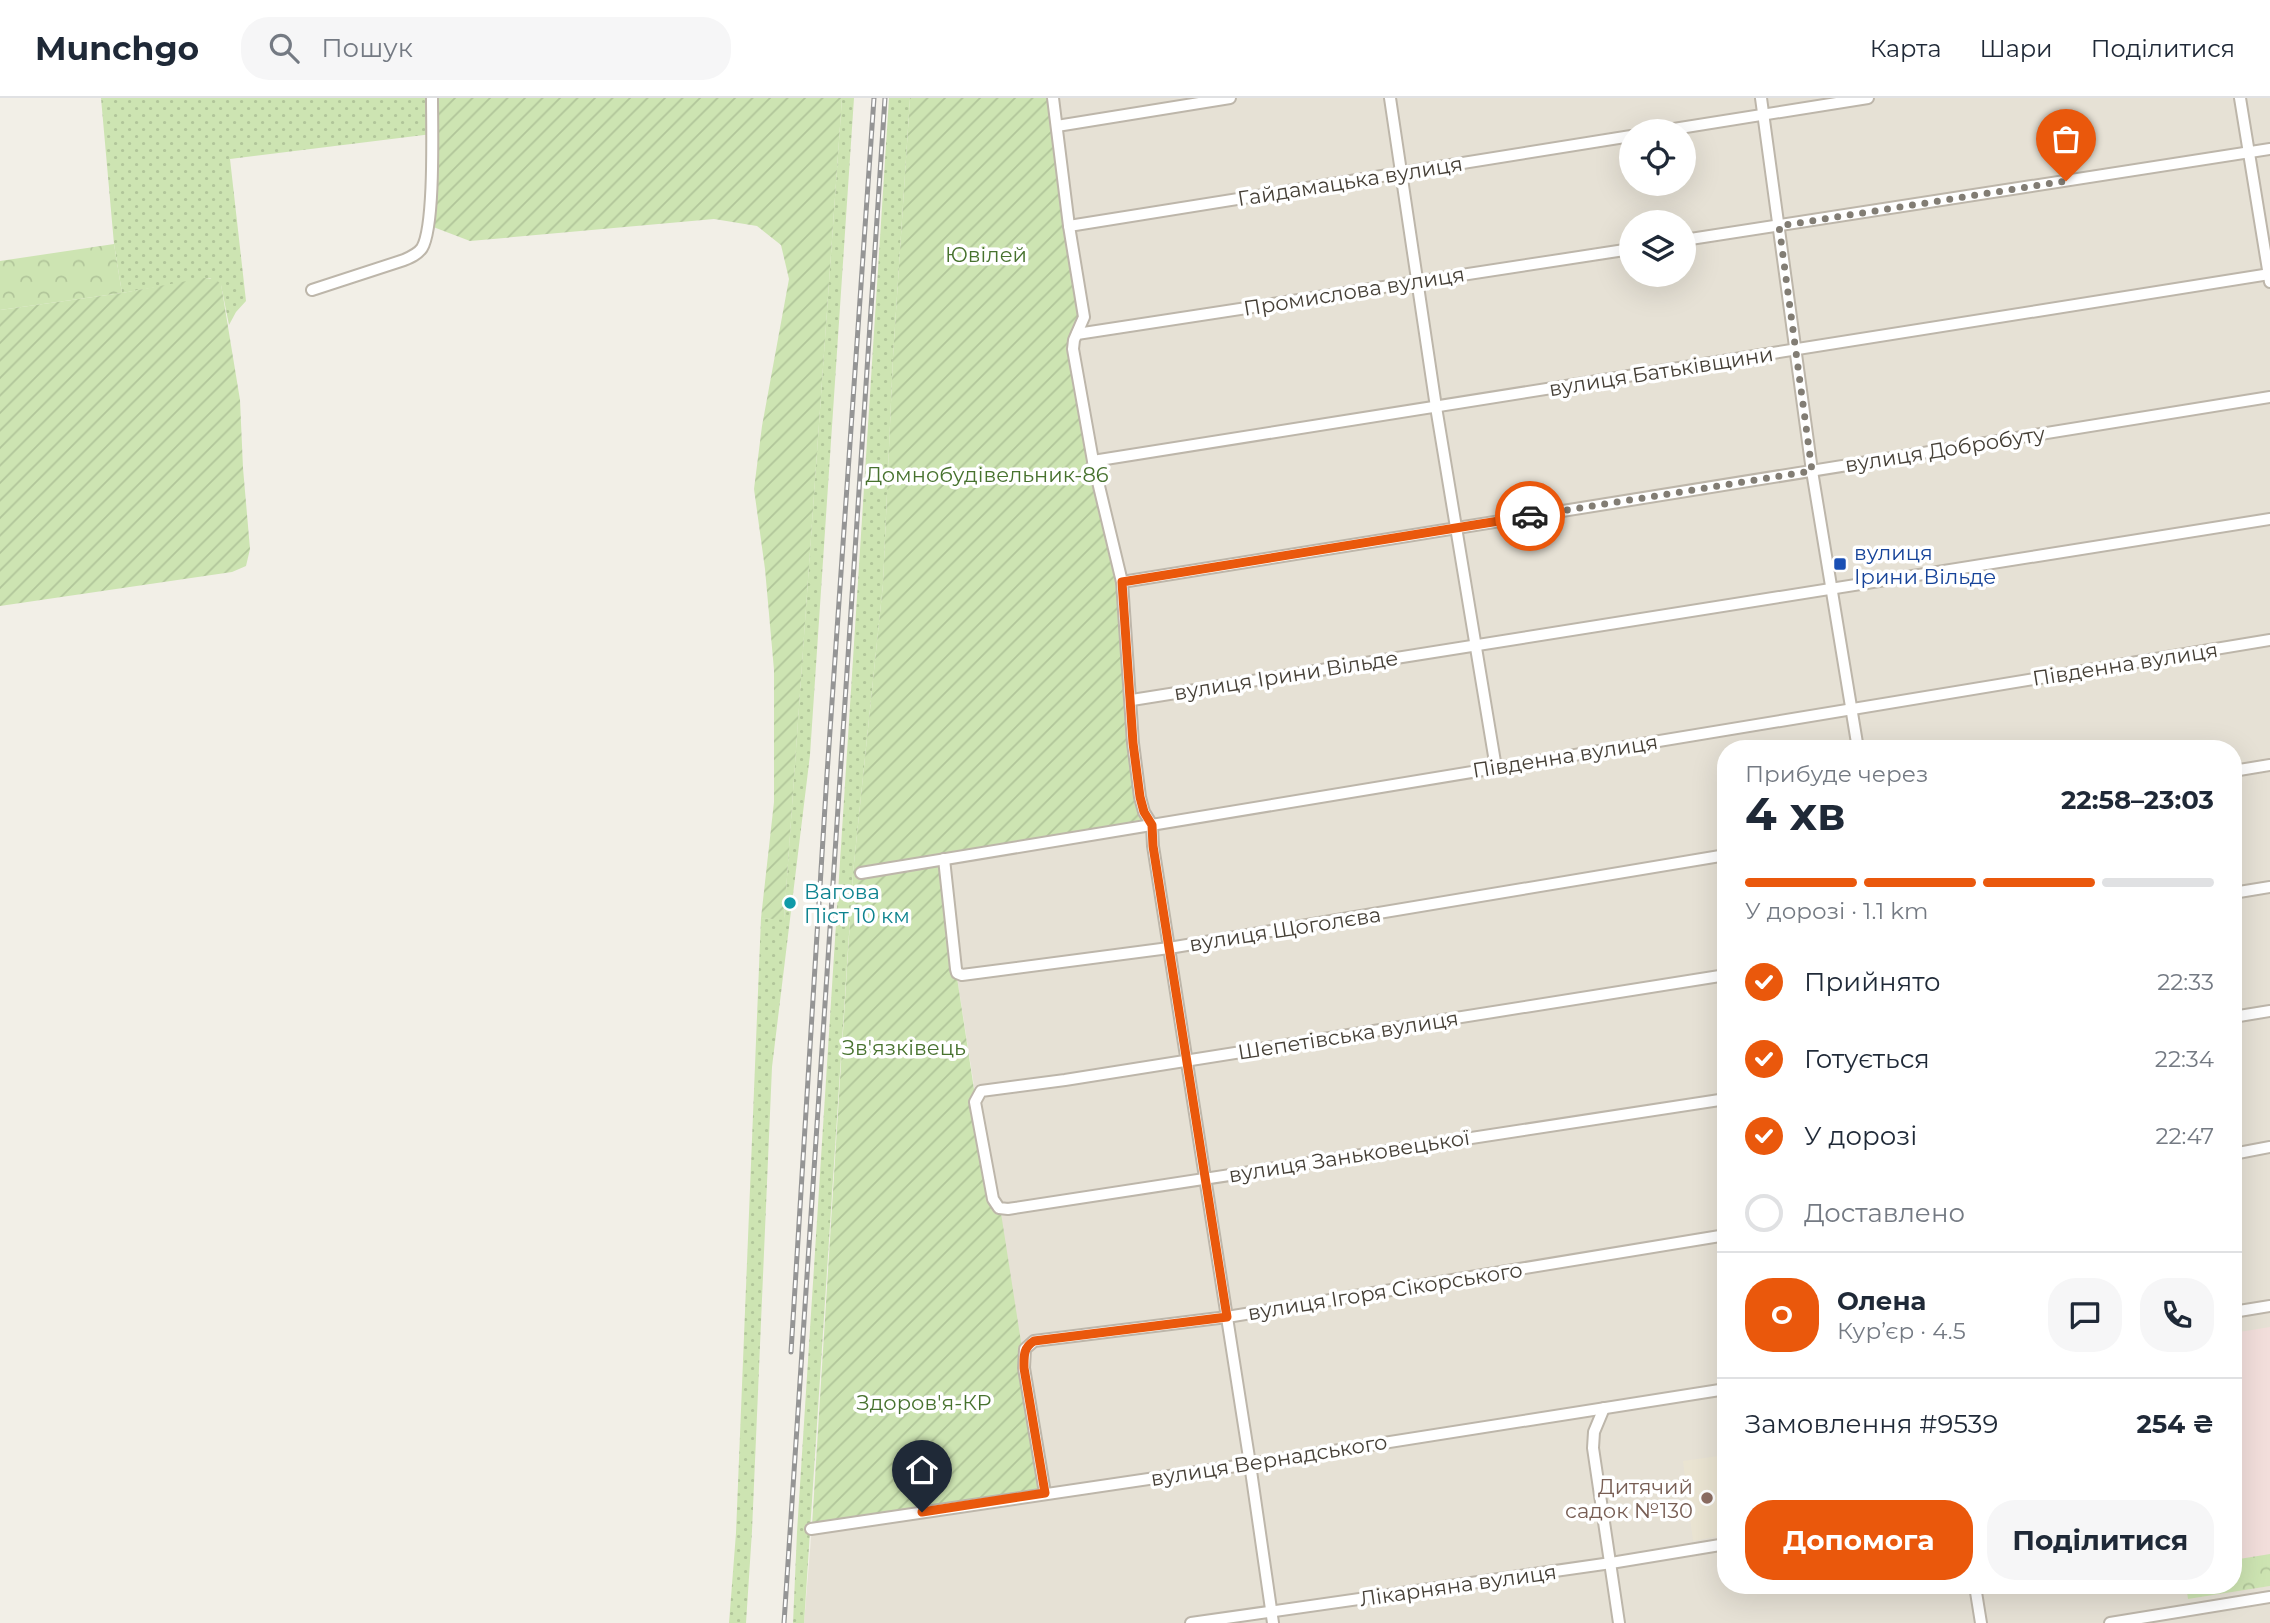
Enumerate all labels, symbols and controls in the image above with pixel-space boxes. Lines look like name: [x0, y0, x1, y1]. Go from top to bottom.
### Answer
search box: [241, 17, 731, 80]
text: Munchgo: [35, 28, 199, 68]
icon: search: [265, 29, 303, 67]
text: Пошук: [321, 32, 413, 64]
text: Карта: [1870, 34, 1941, 63]
text: Шари: [1979, 34, 2053, 63]
text: Поділитися: [2091, 34, 2235, 63]
pin: [2036, 109, 2096, 181]
map controls: [1619, 119, 1696, 287]
button: locate: [1619, 119, 1696, 196]
icon: bag: [2047, 120, 2085, 158]
street label: Гайдамацька вулиця: [1236, 151, 1464, 211]
button: layers: [1619, 210, 1696, 287]
park label: Ювілей: [945, 242, 1027, 267]
street label: Промислова вулиця: [1242, 261, 1466, 321]
street label: вулиця Батьківщини: [1547, 341, 1775, 401]
street label: вулиця Добробуту: [1843, 421, 2047, 477]
park label: Домнобудівельник-86: [865, 462, 1109, 487]
courier: [1495, 481, 1565, 551]
icon: car: [1511, 497, 1549, 535]
place label: вулиця Ірини Вільде: [1854, 540, 1996, 589]
marker: вулиця Ірини Вільде: [1832, 556, 1848, 572]
street label: Південна вулиця: [2031, 637, 2219, 691]
street label: вулиця Ірини Вільде: [1172, 645, 1400, 705]
street label: Південна вулиця: [1471, 729, 1659, 783]
text: Прибуде через: [1745, 760, 1928, 788]
text: 22:58–23:03: [2061, 784, 2214, 816]
text: 4 хв: [1745, 785, 1846, 842]
place label: Вагова Піст 10 км: [804, 879, 910, 928]
marker: Вагова Піст 10 км: [782, 895, 798, 911]
text: У дорозі · 1.1 km: [1745, 897, 1928, 925]
street label: вулиця Щоголєва: [1187, 901, 1383, 957]
icon: check: [1745, 963, 1783, 1001]
text: Прийнято: [1804, 966, 1941, 998]
text: 22:33: [2157, 968, 2214, 996]
street label: Шепетівська вулиця: [1236, 1005, 1460, 1065]
park label: Зв'язківець: [842, 1035, 966, 1060]
icon: check: [1745, 1040, 1783, 1078]
text: Готується: [1804, 1043, 1930, 1075]
text: 22:34: [2155, 1045, 2214, 1073]
icon: check: [1745, 1117, 1783, 1155]
text: У дорозі: [1804, 1120, 1917, 1152]
text: 22:47: [2155, 1122, 2214, 1150]
street label: вулиця Заньковецької: [1227, 1125, 1472, 1187]
text: Доставлено: [1804, 1197, 1965, 1229]
street label: вулиця Ігоря Сікорського: [1246, 1257, 1524, 1325]
button: chat: [2048, 1278, 2122, 1352]
button: phone: [2140, 1278, 2214, 1352]
text: Олена: [1837, 1285, 1926, 1317]
text: О: [1771, 1299, 1793, 1331]
text: Кур’єр · 4.5: [1837, 1317, 1966, 1345]
park label: Здоров'я-КР: [857, 1390, 991, 1415]
text: Замовлення #9539: [1745, 1408, 1998, 1440]
text: 254 ₴: [2136, 1408, 2214, 1440]
street label: вулиця Вернадського: [1149, 1429, 1389, 1491]
pin: [892, 1440, 952, 1512]
icon: home: [903, 1451, 941, 1489]
place label: Дитячий садок №130: [1565, 1474, 1693, 1523]
marker: Дитячий садок №130: [1699, 1490, 1715, 1506]
button: Допомога: [1745, 1500, 1973, 1580]
button: Поділитися: [1987, 1500, 2214, 1580]
street label: Лікарняна вулиця: [1358, 1559, 1558, 1611]

